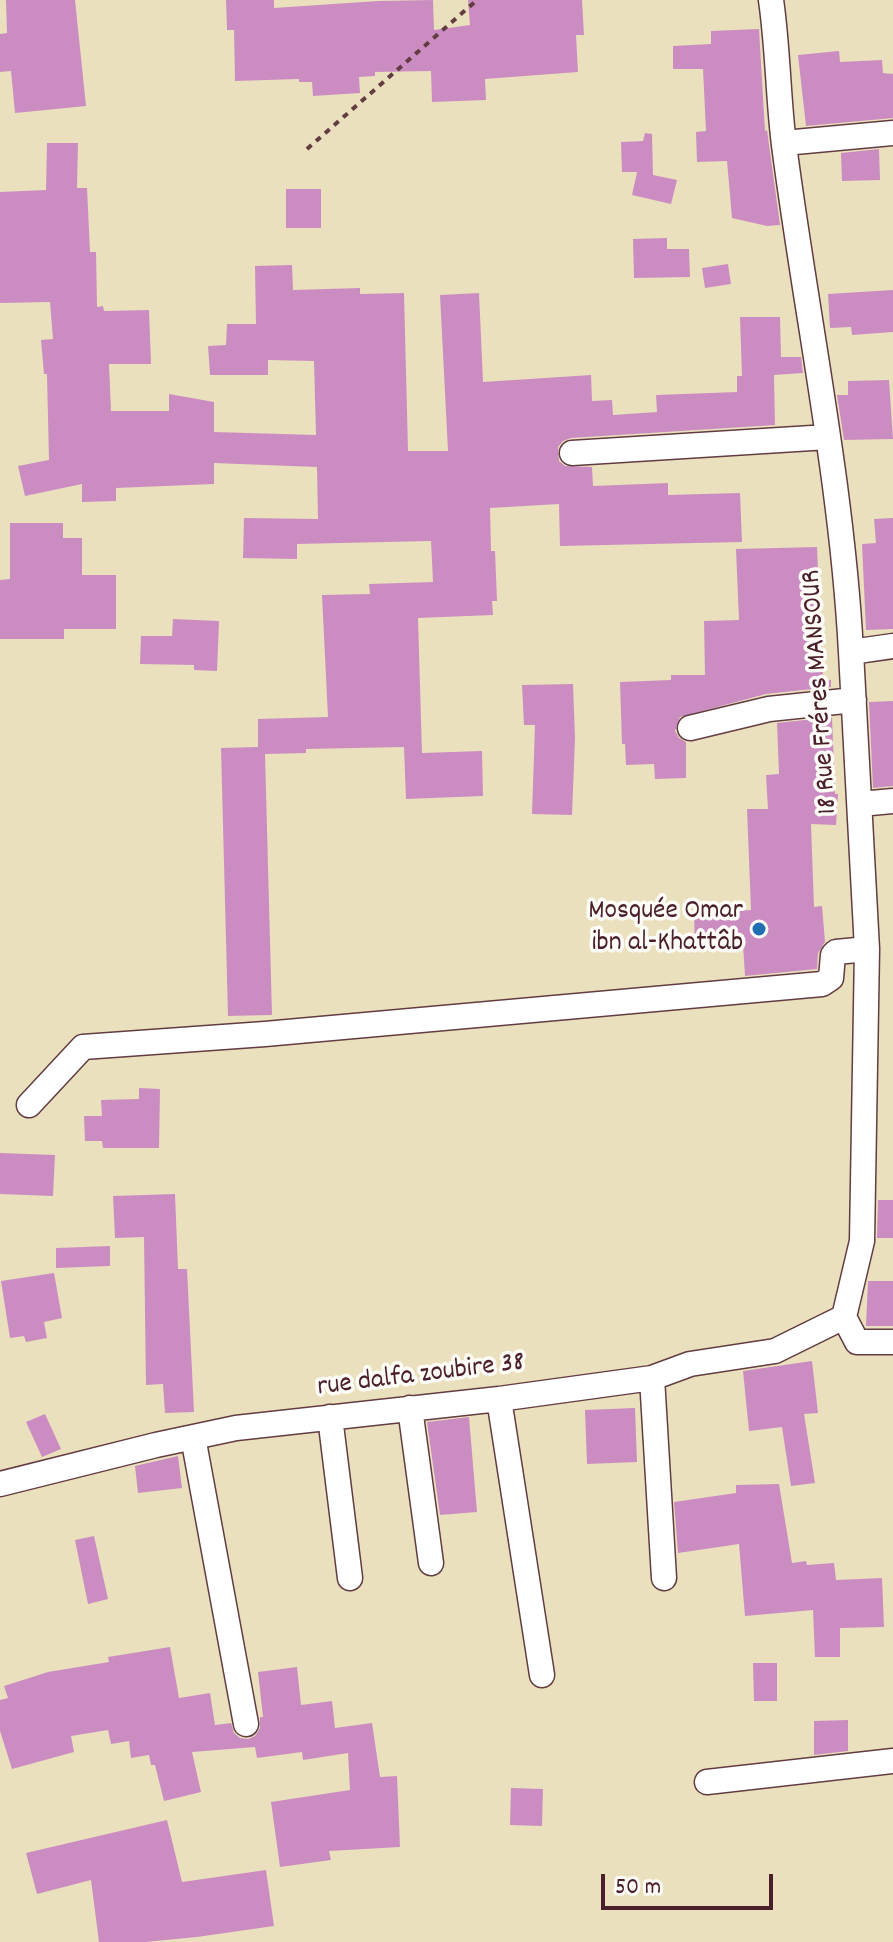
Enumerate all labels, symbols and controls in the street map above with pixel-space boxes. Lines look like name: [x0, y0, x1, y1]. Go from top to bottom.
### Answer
street label: 18 Rue Fréres MANSOUR: [797, 569, 847, 815]
place label: Mosquée Omar ibn al-Khattâb: [588, 896, 743, 962]
marker: Mosquée Omar ibn al-Khattâb: [750, 920, 768, 938]
street label: rue dalfa zoubire 38: [315, 1348, 527, 1406]
scale bar: [605, 1858, 777, 1908]
text: 50 m: [615, 1871, 661, 1905]

